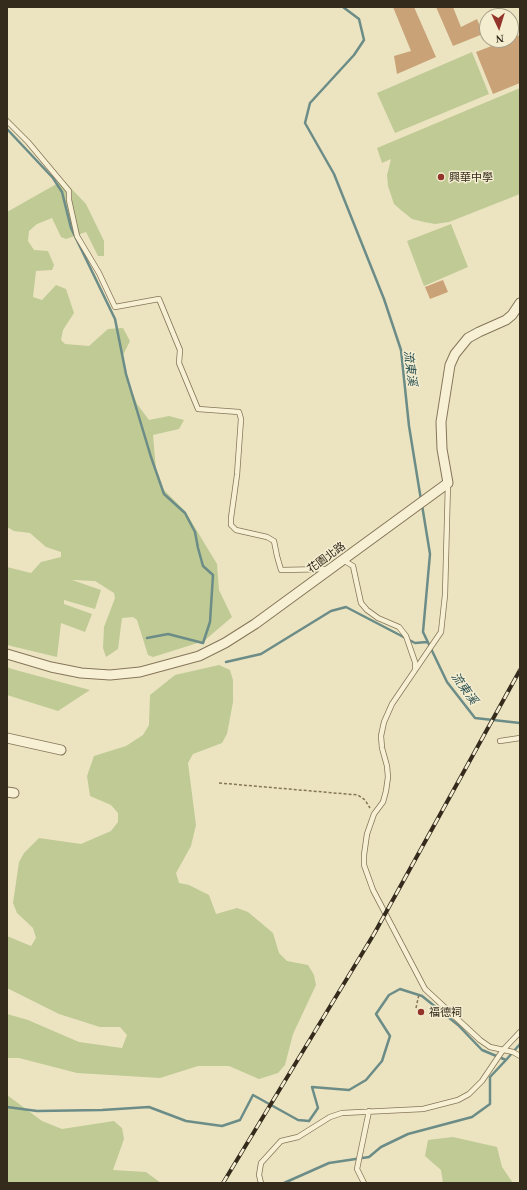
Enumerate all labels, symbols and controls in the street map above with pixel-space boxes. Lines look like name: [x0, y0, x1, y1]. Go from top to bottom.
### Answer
north arrow: [479, 8, 519, 48]
text: N: [495, 33, 504, 45]
place label: 興華中學: [449, 170, 493, 184]
marker: 興華中學: [436, 172, 446, 182]
water label: 流東溪: [402, 349, 420, 387]
street label: 花園北路: [304, 539, 348, 575]
water label: 流東溪: [449, 669, 481, 707]
place label: 福德祠: [429, 1005, 462, 1019]
marker: 福德祠: [416, 1007, 426, 1017]

